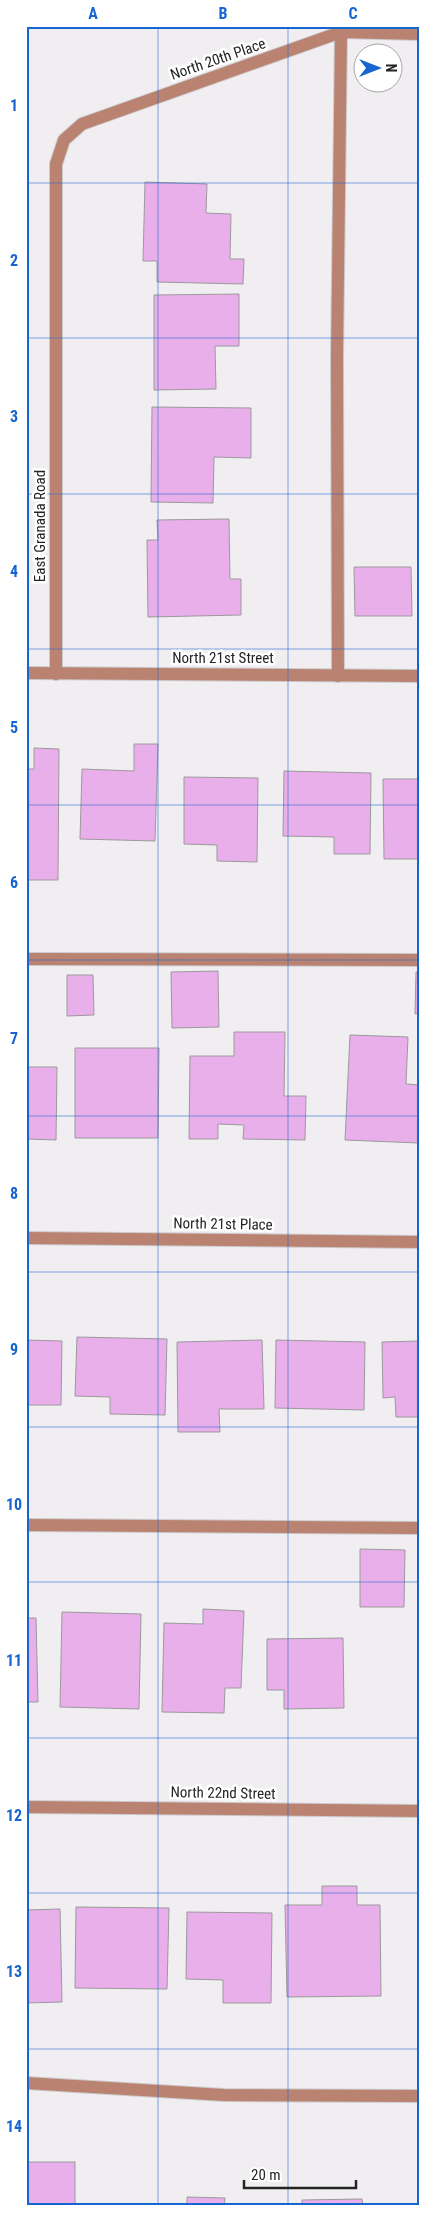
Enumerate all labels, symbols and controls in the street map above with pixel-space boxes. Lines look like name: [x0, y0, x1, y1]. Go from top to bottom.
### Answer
text: A: [88, 4, 98, 23]
text: B: [219, 4, 228, 23]
text: C: [348, 4, 358, 23]
street label: North 20th Place: [168, 34, 268, 84]
north arrow: [354, 42, 404, 92]
text: N: [383, 64, 399, 72]
text: 1: [10, 96, 18, 115]
text: 2: [10, 251, 18, 270]
text: 3: [10, 407, 18, 426]
street label: East Granada Road: [31, 470, 49, 582]
text: 4: [10, 562, 18, 581]
street label: North 21st Street: [172, 649, 274, 667]
text: 5: [10, 718, 18, 737]
text: 6: [10, 873, 18, 892]
text: 7: [10, 1029, 18, 1048]
text: 8: [10, 1184, 18, 1203]
street label: North 21st Place: [173, 1214, 273, 1234]
text: 9: [10, 1340, 18, 1359]
text: 10: [6, 1495, 22, 1514]
text: 11: [6, 1651, 22, 1670]
street label: North 22nd Street: [170, 1783, 276, 1803]
text: 12: [6, 1806, 22, 1825]
text: 13: [6, 1962, 22, 1981]
text: 14: [6, 2117, 22, 2136]
scale bar: [244, 2157, 356, 2189]
text: 20 m: [251, 2166, 281, 2184]

